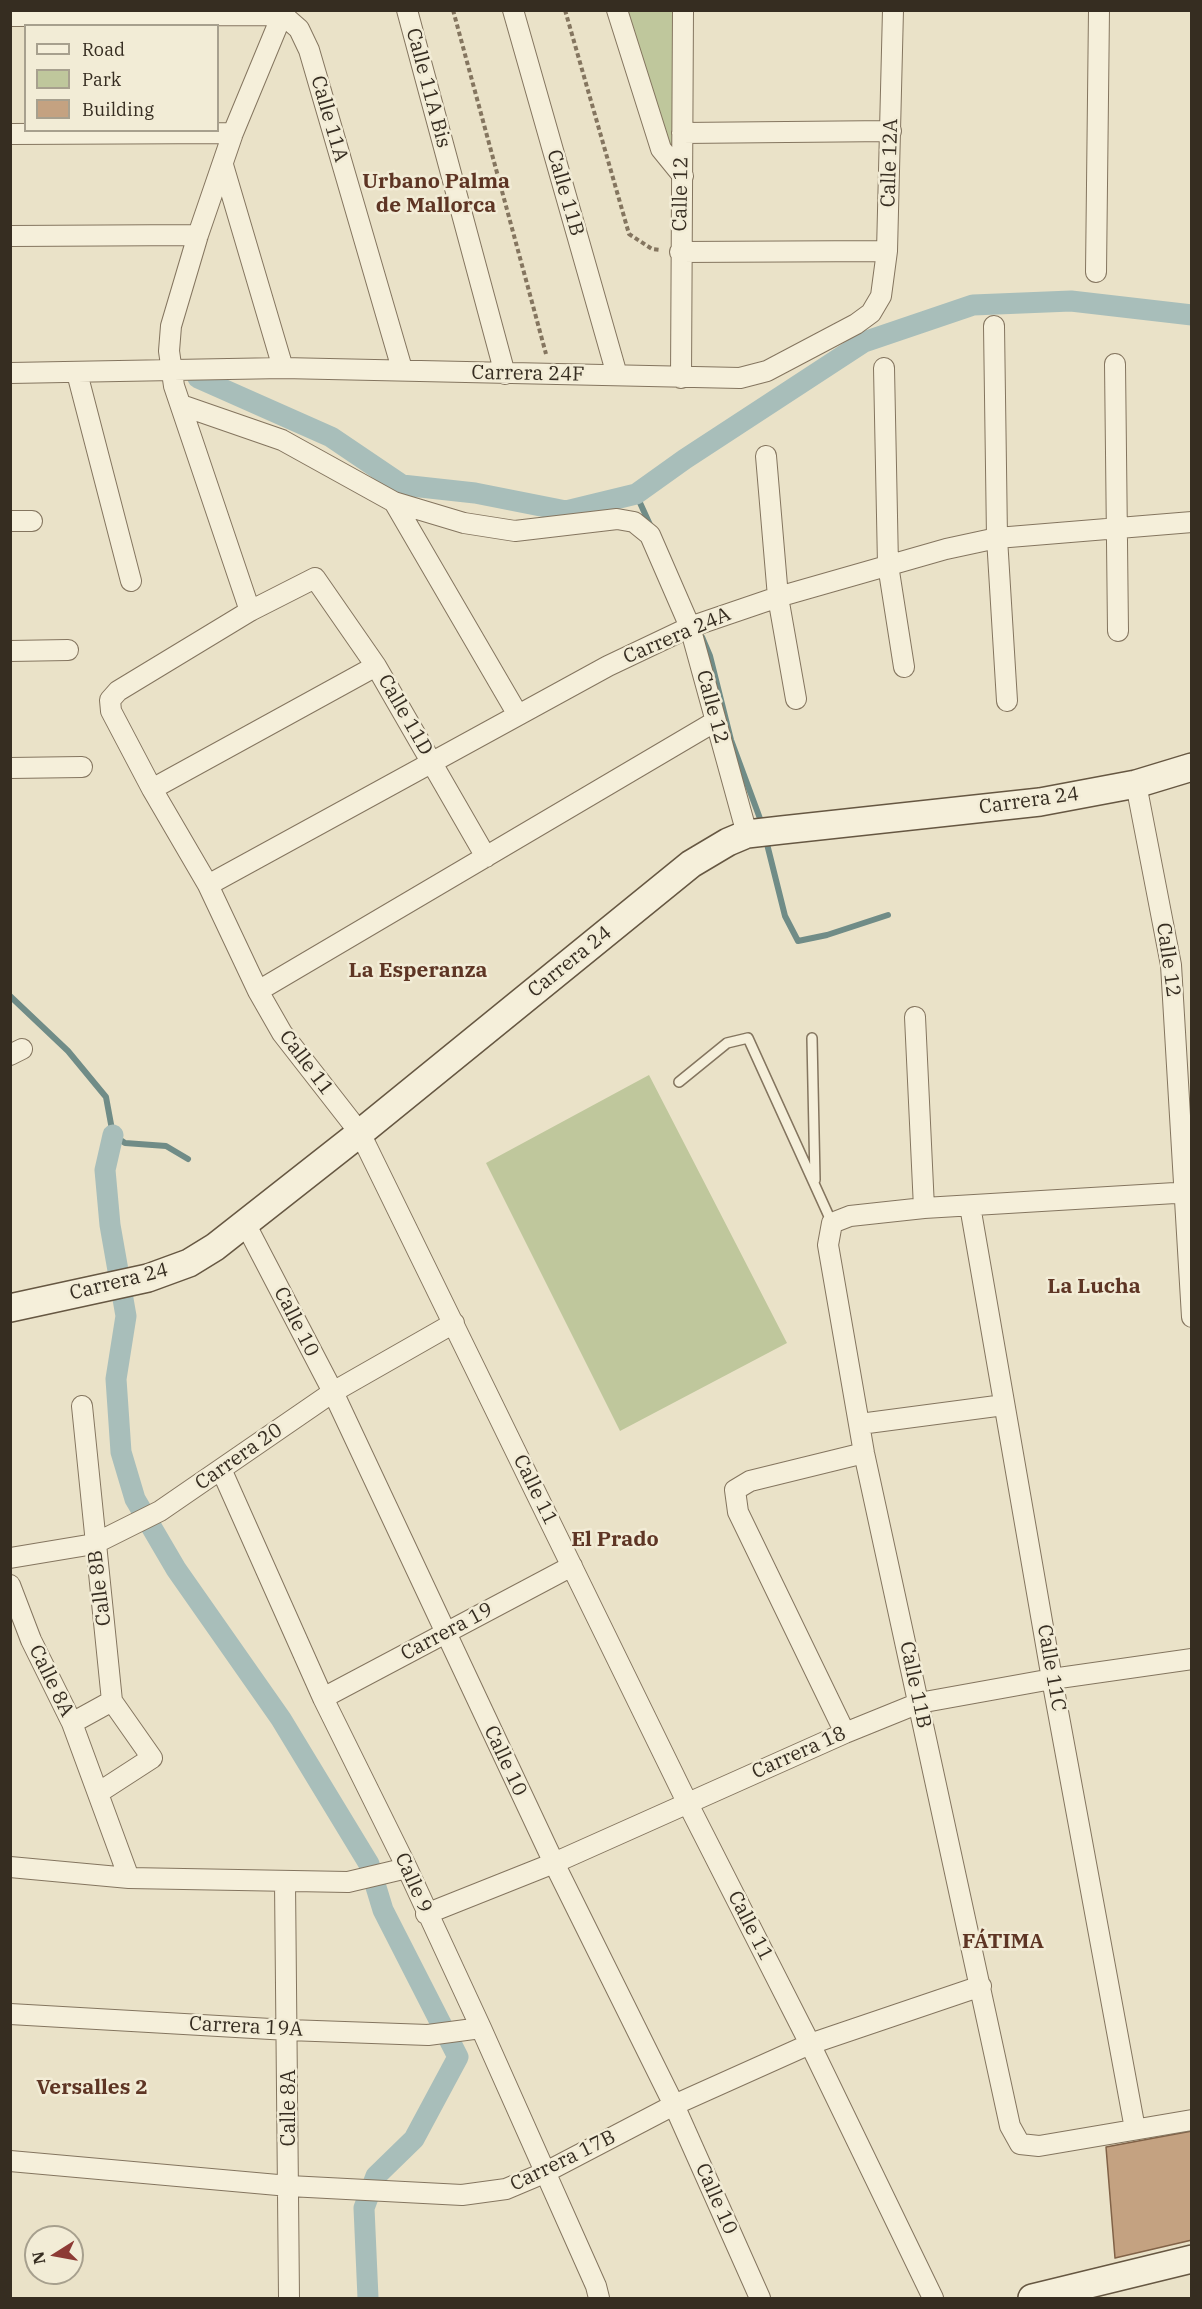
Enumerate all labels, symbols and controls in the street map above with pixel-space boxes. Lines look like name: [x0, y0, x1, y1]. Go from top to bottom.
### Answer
legend: [24, 24, 219, 132]
street label: Calle 11A Bis: [401, 26, 455, 150]
text: Road: [82, 38, 125, 61]
text: Park: [82, 68, 121, 91]
street label: Calle 11A: [305, 73, 353, 165]
text: Building: [82, 98, 154, 121]
street label: Calle 12A: [876, 118, 904, 208]
street label: Calle 11B: [541, 147, 589, 239]
street label: Calle 12: [668, 156, 694, 232]
district label: Urbano Palma de Mallorca: [362, 169, 510, 219]
street label: Carrera 24F: [471, 361, 585, 387]
street label: Carrera 24A: [620, 603, 734, 669]
street label: Calle 12: [691, 668, 733, 746]
street label: Calle 11D: [372, 670, 438, 760]
street label: Carrera 24: [978, 782, 1080, 820]
street label: Carrera 24: [523, 921, 617, 1003]
street label: Calle 12: [1151, 921, 1185, 999]
district label: La Esperanza: [349, 958, 487, 984]
street label: Calle 11: [274, 1026, 338, 1100]
street label: Carrera 24: [67, 1258, 171, 1306]
district label: La Lucha: [1047, 1274, 1141, 1300]
street label: Calle 10: [268, 1283, 324, 1361]
street label: Carrera 20: [191, 1418, 287, 1496]
street label: Calle 11: [508, 1451, 562, 1529]
district label: El Prado: [571, 1527, 659, 1553]
street label: Calle 8B: [83, 1549, 117, 1627]
street label: Carrera 19: [397, 1598, 497, 1666]
street label: Calle 11C: [1032, 1623, 1070, 1713]
street label: Calle 11B: [894, 1639, 936, 1731]
street label: Calle 8A: [23, 1641, 79, 1721]
street label: Calle 10: [478, 1722, 532, 1800]
street label: Carrera 18: [748, 1722, 850, 1784]
street label: Calle 9: [389, 1849, 437, 1917]
street label: Calle 11: [722, 1887, 778, 1965]
district label: FÁTIMA: [962, 1929, 1044, 1955]
street label: Carrera 19A: [188, 2012, 304, 2042]
street label: Calle 8A: [277, 2070, 301, 2146]
district label: Versalles 2: [36, 2075, 148, 2101]
street label: Carrera 17B: [507, 2125, 619, 2197]
street label: Calle 10: [690, 2160, 742, 2238]
north arrow: [24, 2225, 84, 2285]
text: N: [27, 2250, 49, 2266]

